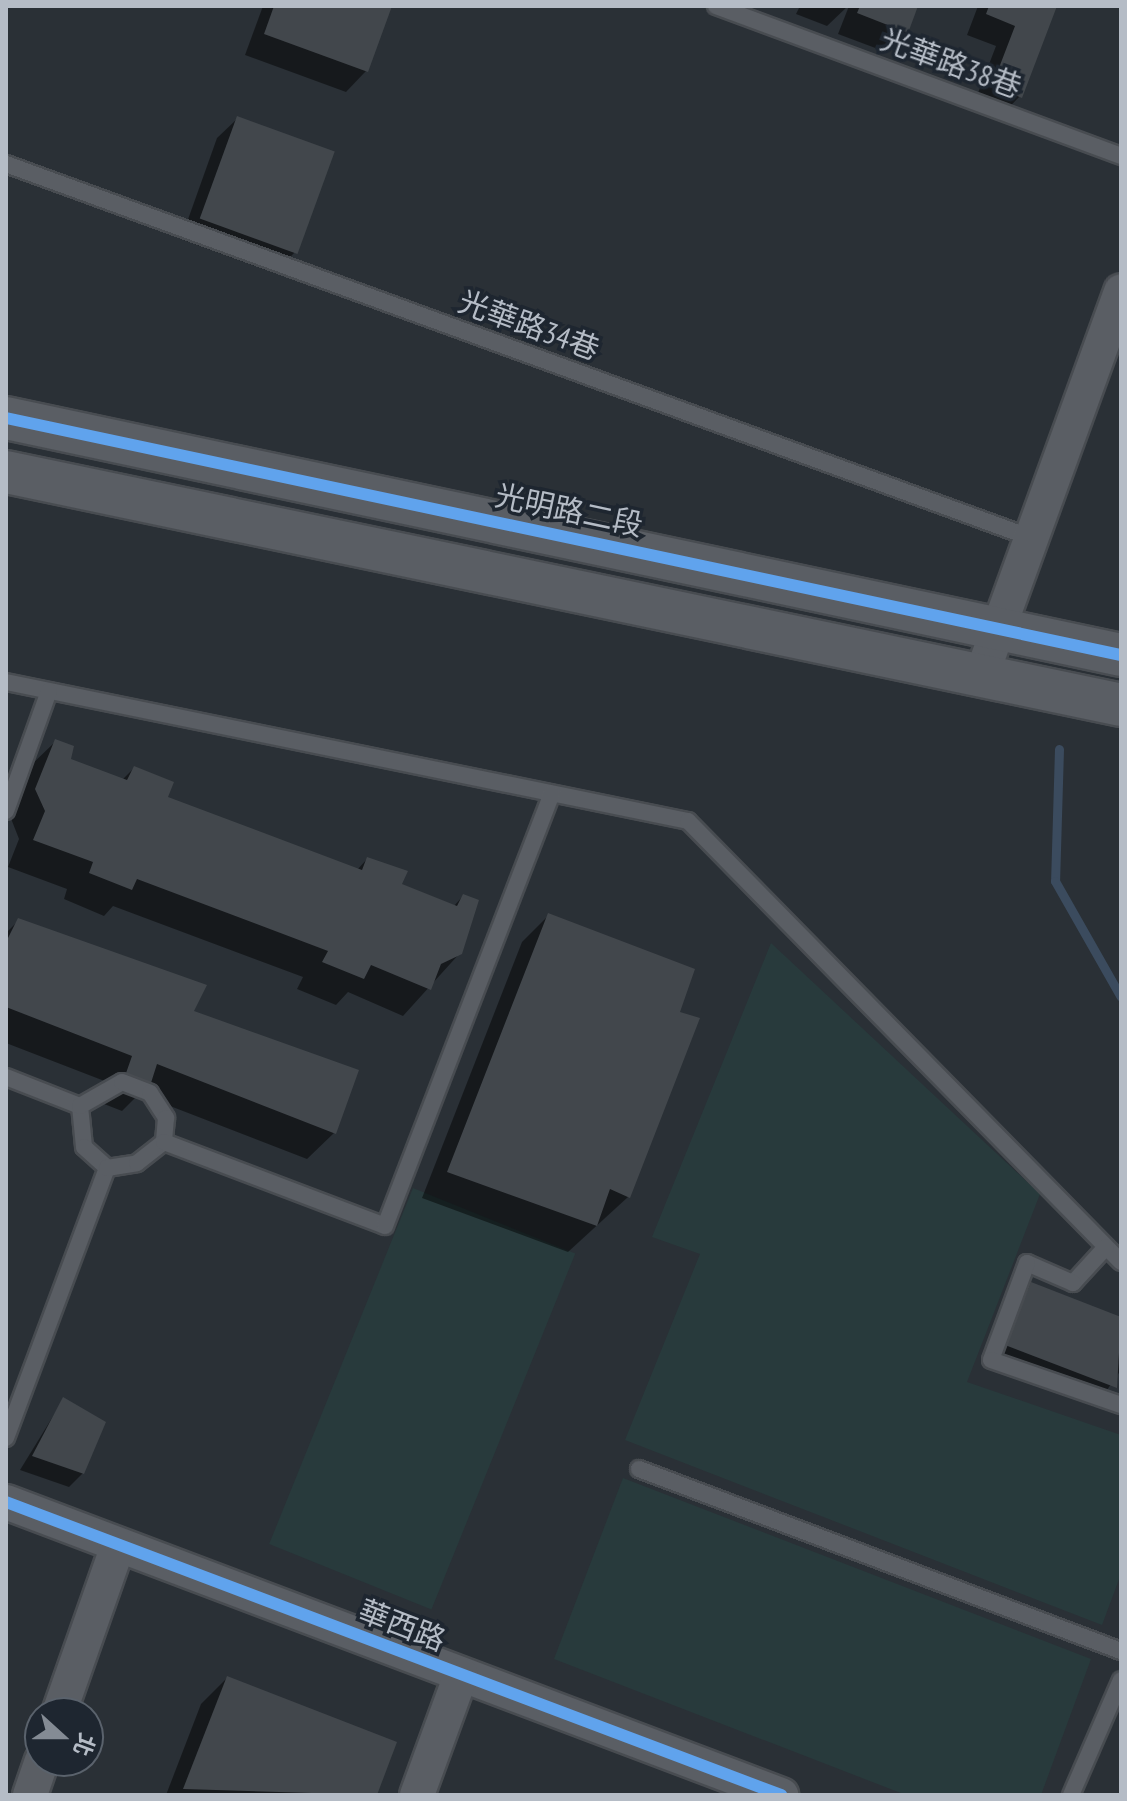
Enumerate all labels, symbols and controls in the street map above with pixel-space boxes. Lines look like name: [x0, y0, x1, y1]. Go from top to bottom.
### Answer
street label: 光華路38巷: [876, 21, 1026, 105]
street label: 光華路34巷: [454, 283, 604, 367]
street label: 光明路二段: [492, 477, 646, 543]
street label: 華西路: [354, 1592, 450, 1658]
north arrow: [24, 1697, 104, 1777]
text: 北: [68, 1730, 102, 1760]

